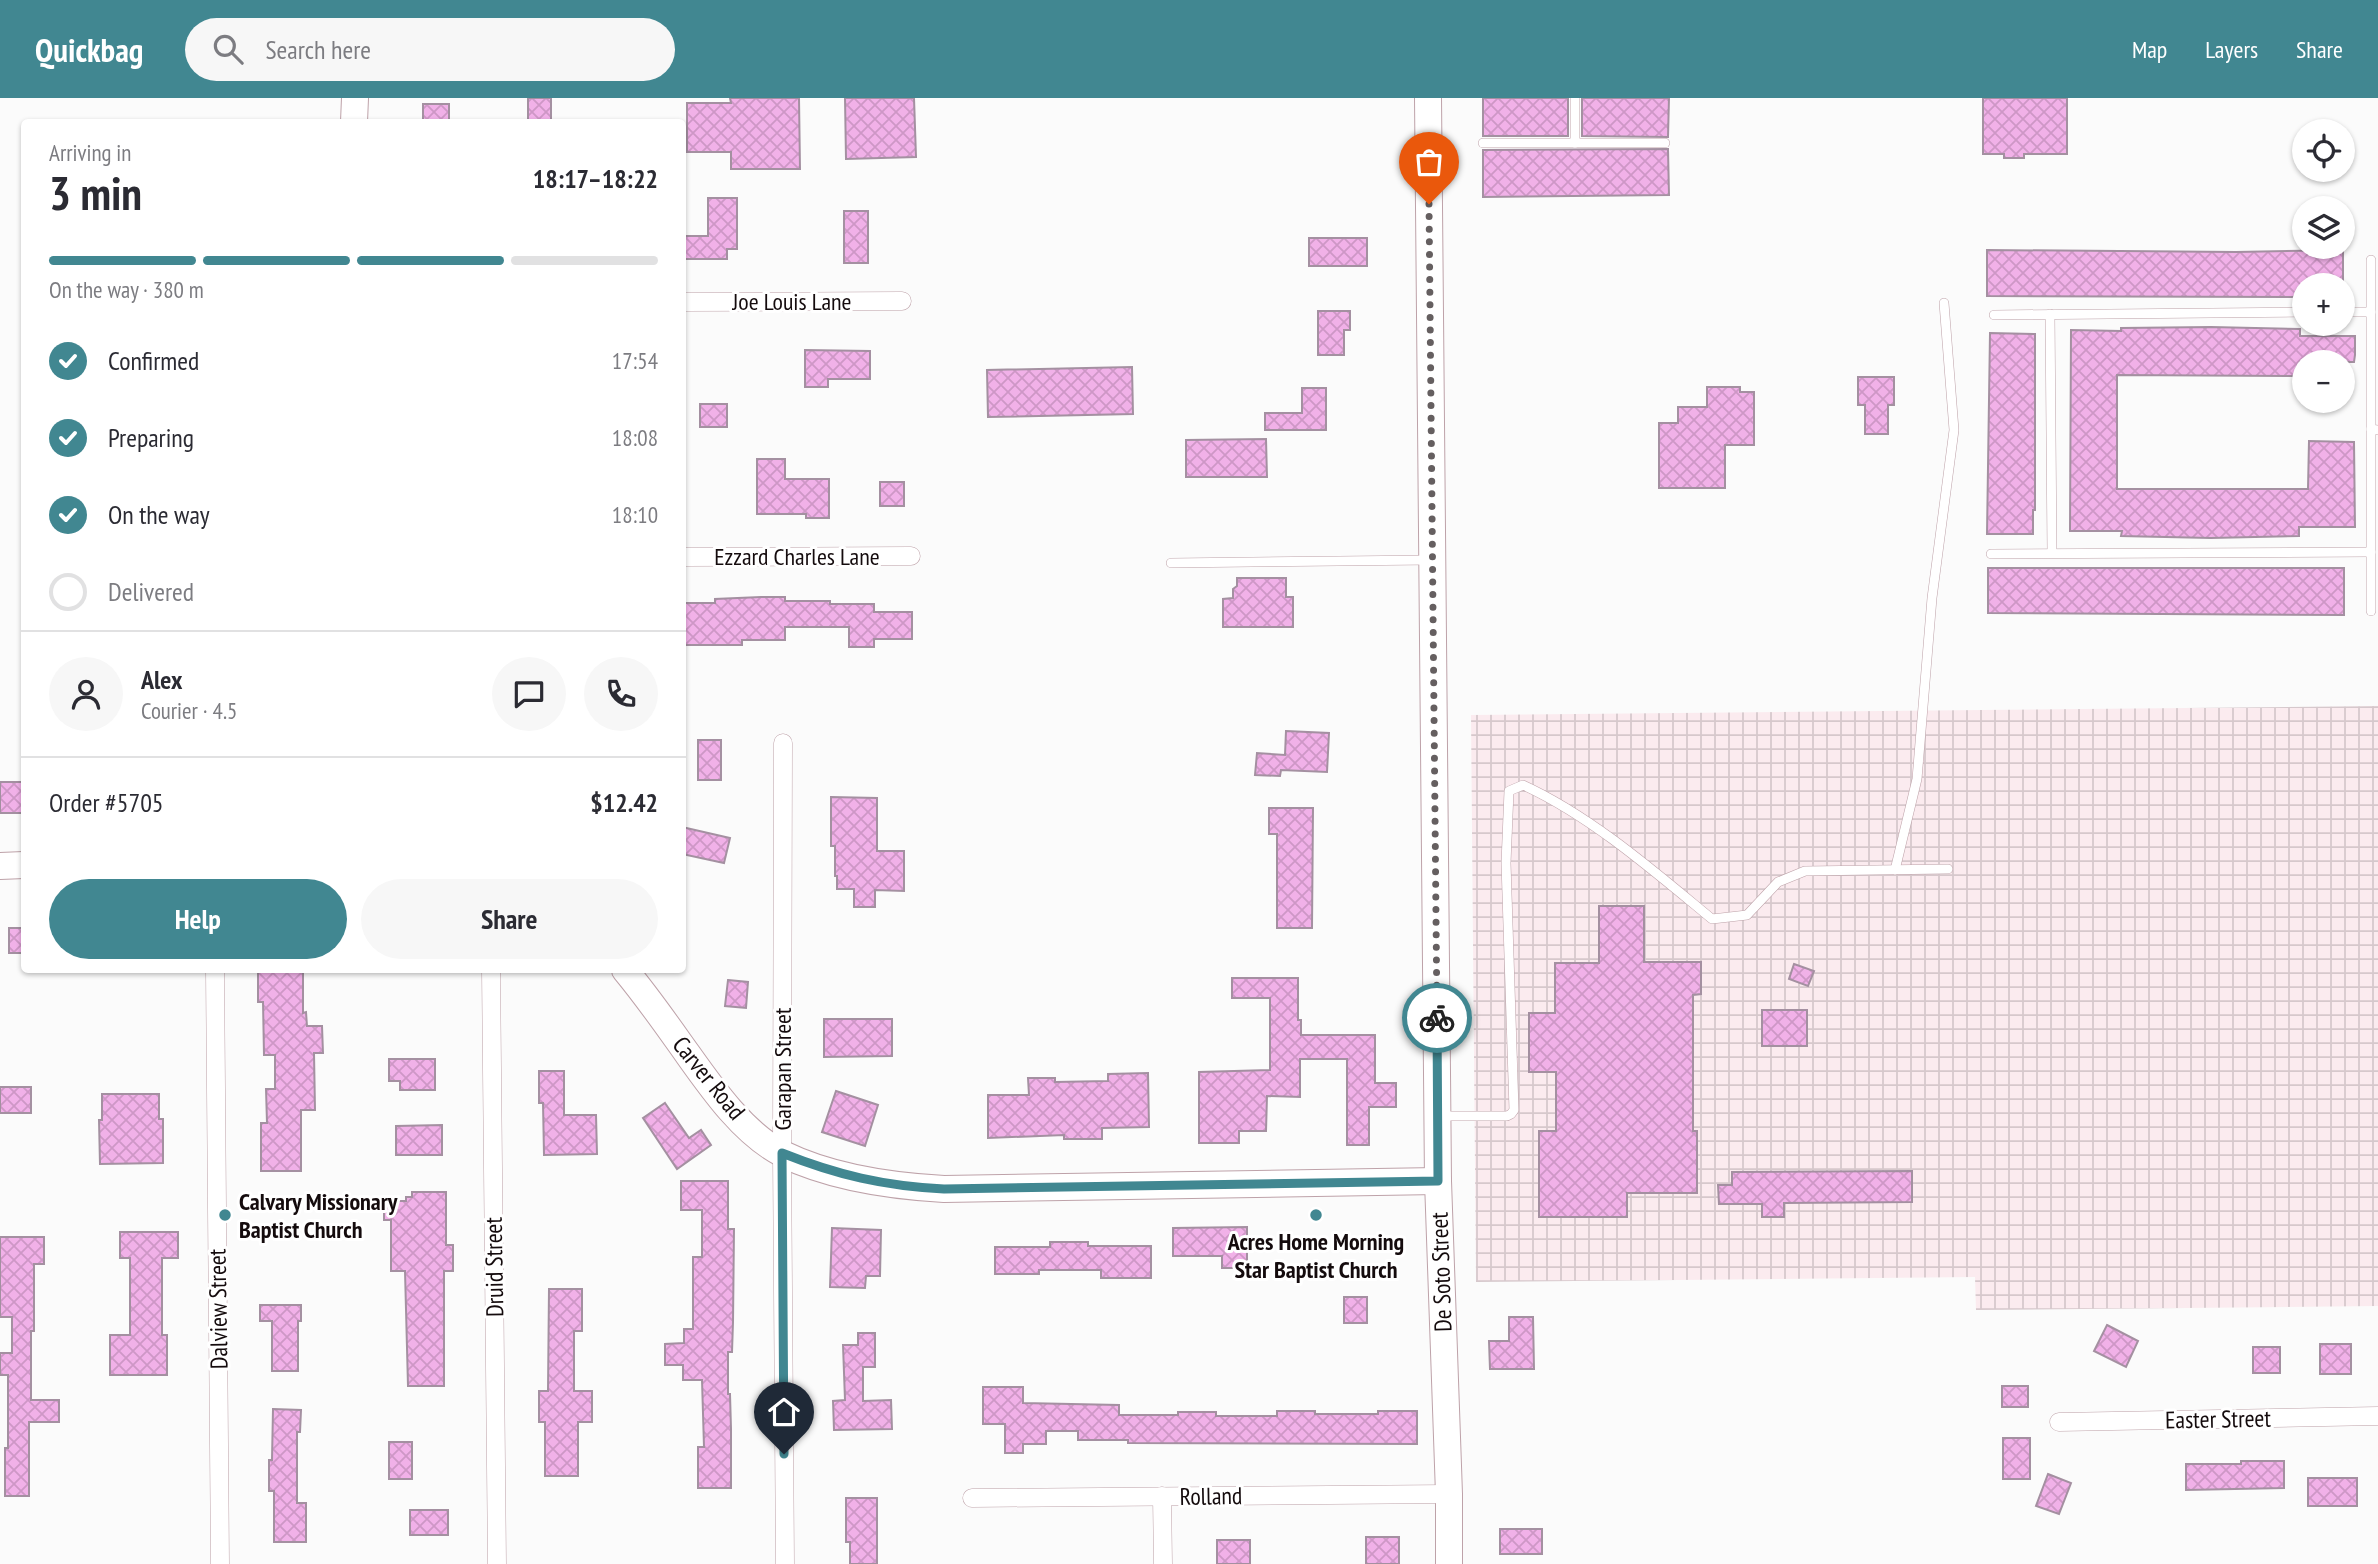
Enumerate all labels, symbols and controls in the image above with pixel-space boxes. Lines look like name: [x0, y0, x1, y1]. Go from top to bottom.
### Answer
search box: [185, 18, 675, 81]
text: Quickbag: [35, 28, 143, 71]
icon: search: [209, 30, 247, 68]
text: Search here: [265, 33, 371, 66]
text: Map: [2132, 34, 2167, 65]
text: Layers: [2205, 34, 2258, 65]
text: Share: [2296, 34, 2343, 65]
map controls: [2292, 119, 2355, 413]
button: locate: [2292, 119, 2355, 182]
pin: [1399, 132, 1459, 204]
text: Arriving in: [49, 138, 131, 167]
icon: bag: [1410, 143, 1448, 181]
text: 18:17–18:22: [533, 162, 658, 195]
text: 3 min: [49, 163, 142, 223]
button: layers: [2292, 196, 2355, 259]
button: +: [2292, 273, 2355, 336]
text: On the way · 380 m: [49, 275, 204, 304]
street label: Joe Louis Lane: [732, 286, 851, 317]
icon: check: [49, 342, 87, 380]
text: Confirmed: [108, 344, 199, 377]
text: 17:54: [612, 346, 658, 375]
button: −: [2292, 350, 2355, 413]
icon: check: [49, 419, 87, 457]
text: Preparing: [108, 421, 194, 454]
text: 18:08: [612, 423, 658, 452]
icon: check: [49, 496, 87, 534]
text: On the way: [108, 498, 210, 531]
text: 18:10: [612, 500, 658, 529]
street label: Ezzard Charles Lane: [714, 541, 880, 572]
text: Delivered: [108, 575, 194, 608]
button: person: [49, 657, 123, 731]
button: chat: [492, 657, 566, 731]
button: phone: [584, 657, 658, 731]
text: Alex: [141, 663, 182, 696]
text: Courier · 4.5: [141, 696, 237, 725]
text: Order #5705: [49, 786, 164, 819]
text: $12.42: [590, 786, 658, 819]
button: Help: [49, 879, 347, 959]
button: Share: [361, 879, 658, 959]
courier: [1402, 983, 1472, 1053]
icon: bike: [1418, 999, 1456, 1037]
street label: Garapan Street: [767, 1007, 798, 1130]
street label: Carver Road: [666, 1030, 752, 1126]
place label: Calvary Missionary Baptist Church: [239, 1186, 398, 1245]
marker: Calvary Missionary Baptist Church: [217, 1207, 233, 1223]
marker: Acres Home Morning Star Baptist Church: [1308, 1207, 1324, 1223]
street label: De Soto Street: [1423, 1211, 1459, 1332]
street label: Druid Street: [478, 1216, 510, 1317]
place label: Acres Home Morning Star Baptist Church: [1227, 1226, 1404, 1285]
street label: Dalview Street: [201, 1248, 235, 1370]
pin: [754, 1382, 814, 1454]
icon: home: [765, 1393, 803, 1431]
street label: Easter Street: [2165, 1403, 2271, 1435]
street label: Rolland: [1179, 1480, 1243, 1512]

